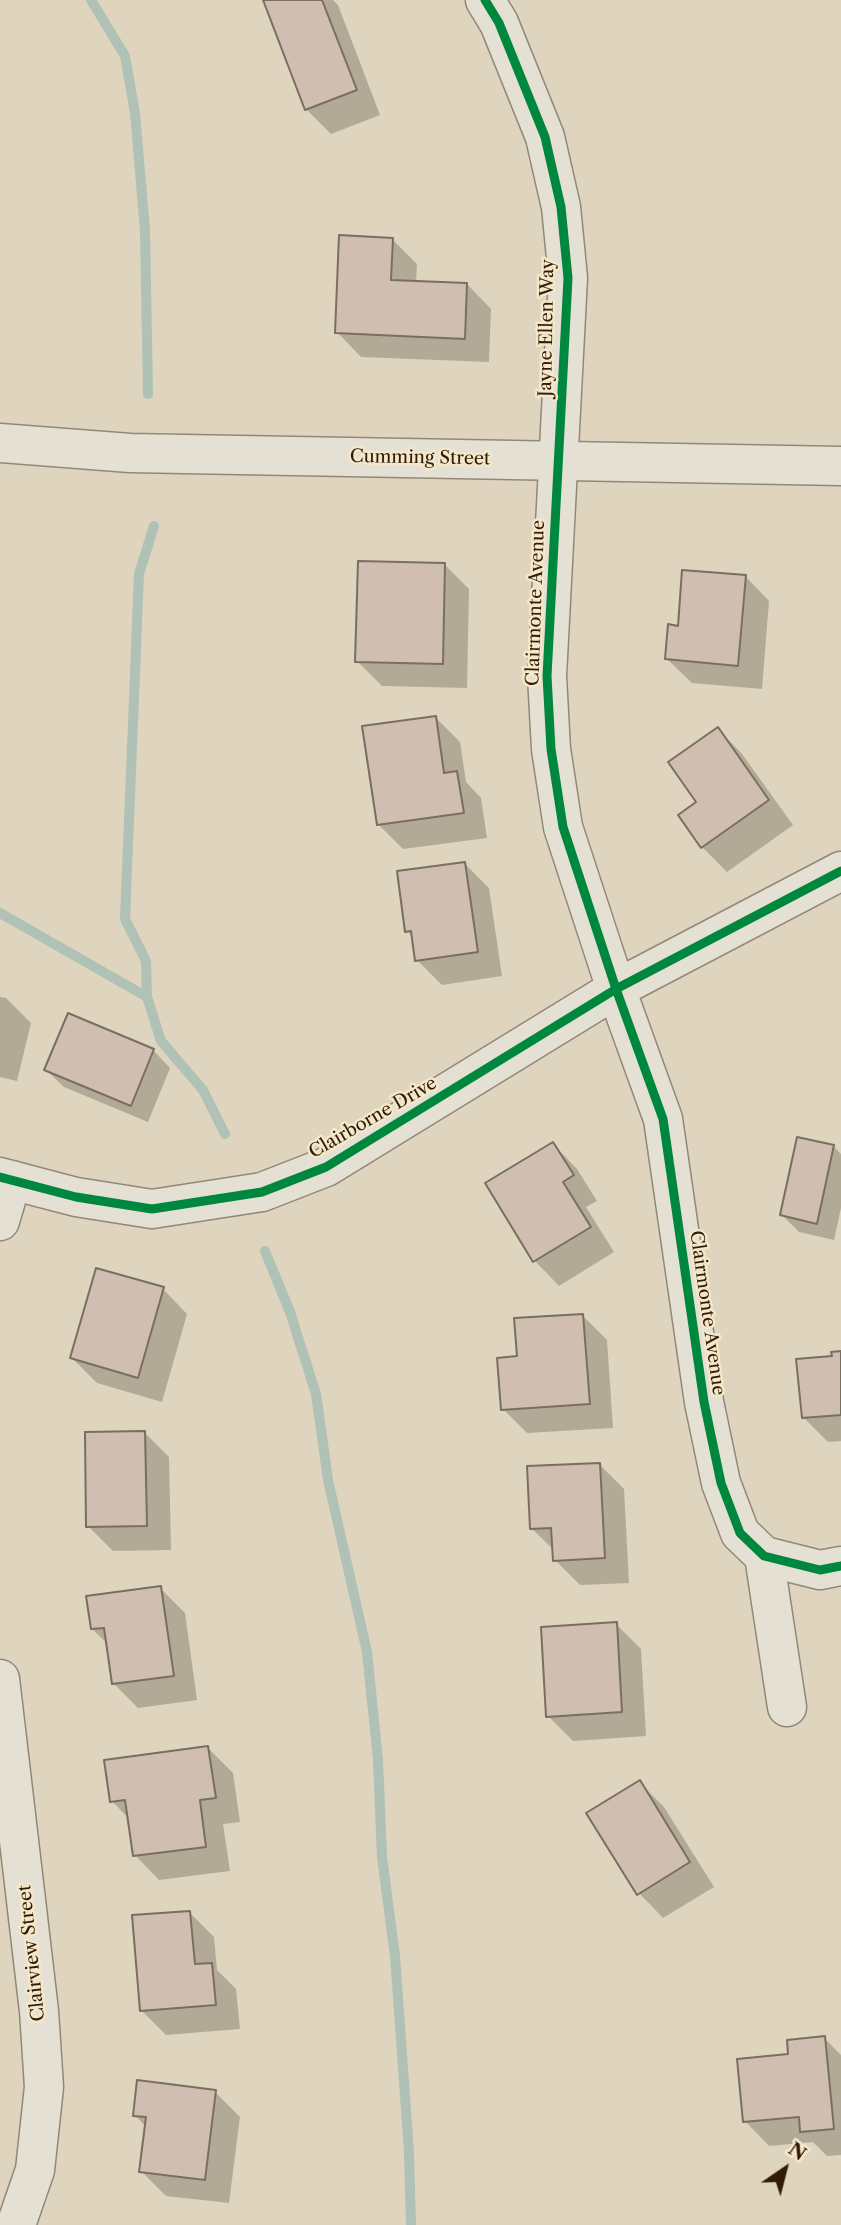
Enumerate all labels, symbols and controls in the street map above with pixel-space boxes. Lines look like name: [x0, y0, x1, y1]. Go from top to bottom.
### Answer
street label: Jayne Ellen Way: [535, 259, 559, 397]
street label: Cumming Street: [350, 446, 490, 470]
street label: Clairmonte Avenue: [522, 520, 550, 686]
street label: Clairborne Drive: [305, 1073, 441, 1163]
street label: Clairmonte Avenue: [685, 1229, 729, 1397]
street label: Clairview Street: [14, 1884, 50, 2022]
north arrow: [750, 2134, 820, 2204]
text: N: [784, 2137, 811, 2166]

